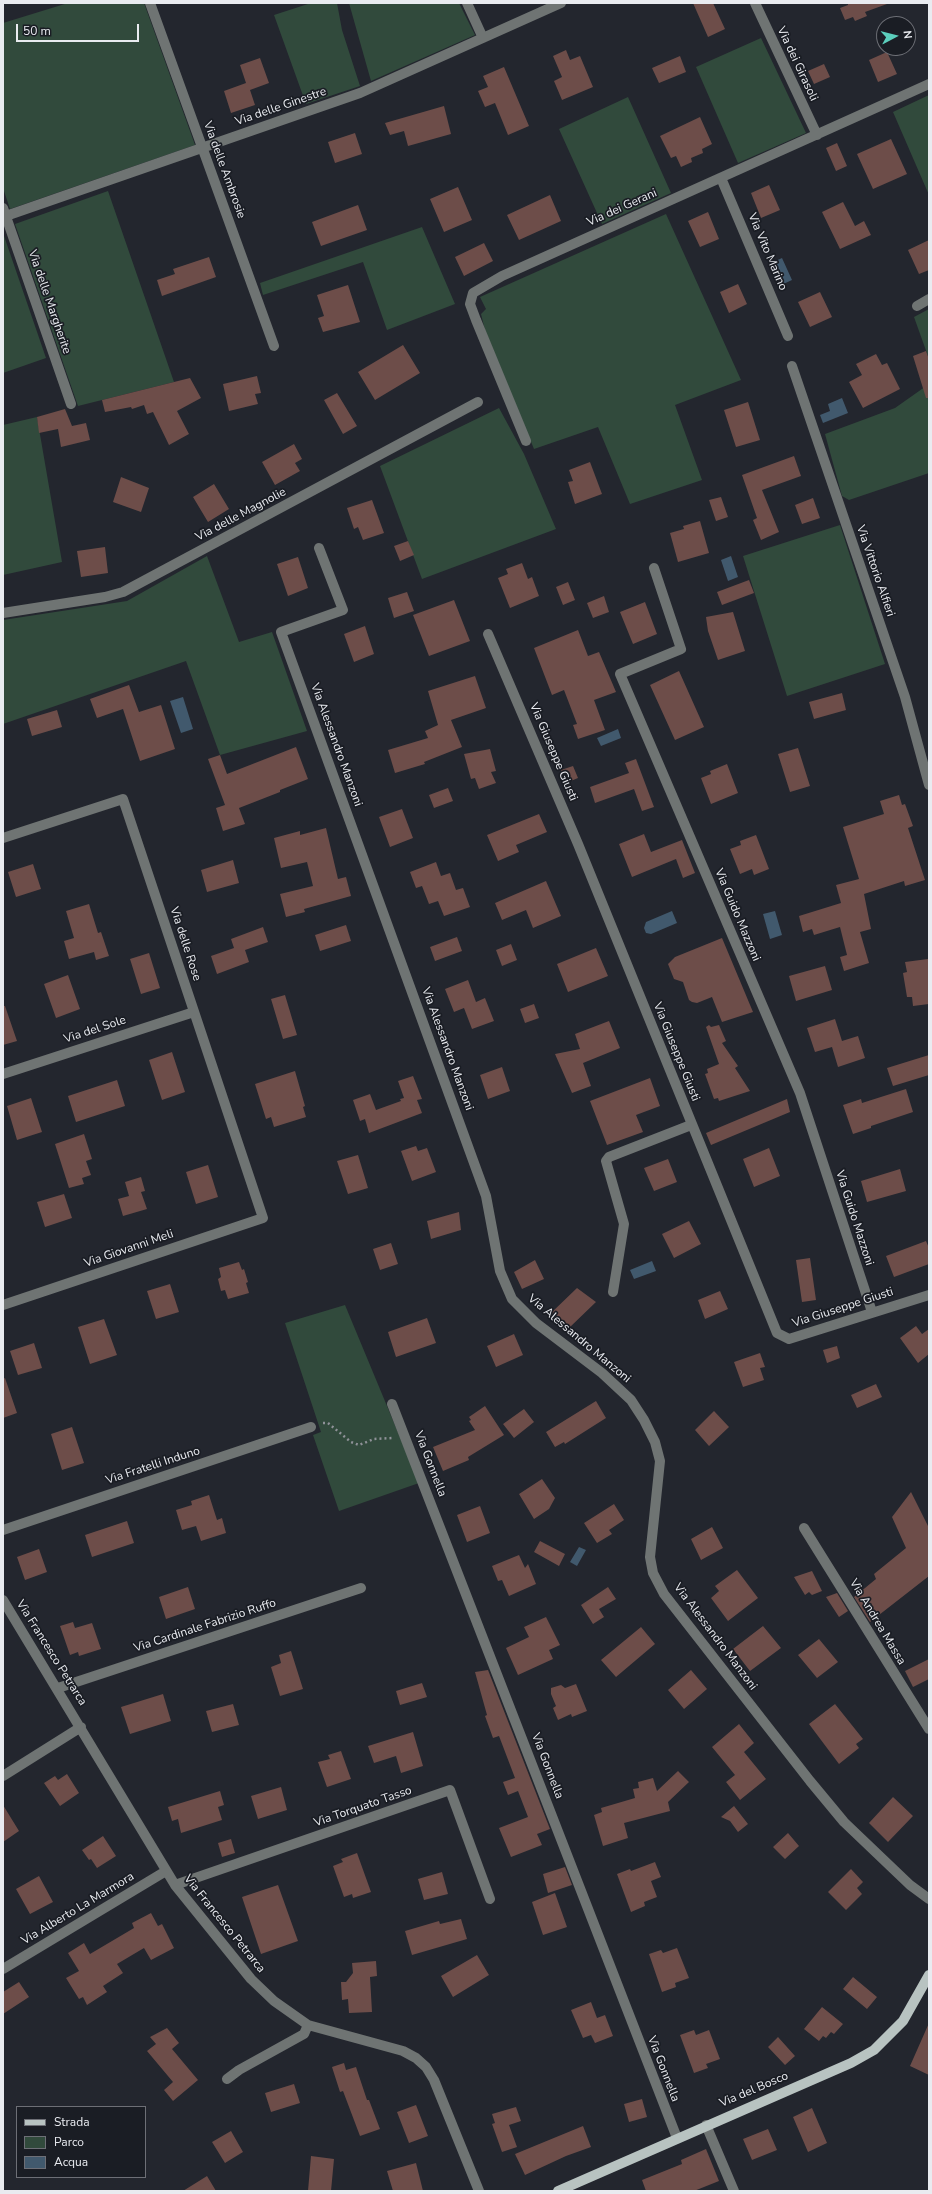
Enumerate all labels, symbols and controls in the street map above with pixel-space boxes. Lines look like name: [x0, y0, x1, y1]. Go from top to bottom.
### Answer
scale bar: [18, 16, 141, 42]
north arrow: [876, 16, 916, 56]
text: 50 m: [23, 23, 51, 39]
street label: Via dei Girasoli: [773, 24, 821, 104]
text: N: [899, 30, 915, 40]
street label: Via delle Ginestre: [233, 85, 329, 129]
street label: Via delle Ambrosie: [200, 120, 248, 220]
street label: Via dei Gerani: [585, 186, 659, 230]
street label: Via Vito Marino: [744, 211, 790, 293]
street label: Via delle Margherite: [24, 248, 74, 356]
street label: Via delle Magnolie: [193, 485, 289, 545]
street label: Via Vittorio Alfieri: [853, 523, 897, 619]
street label: Via Alessandro Manzoni: [307, 681, 365, 809]
street label: Via Giuseppe Giusti: [526, 701, 580, 803]
street label: Via Guido Mazzoni: [711, 866, 763, 964]
street label: Via delle Rose: [166, 905, 204, 983]
street label: Via Alessandro Manzoni: [418, 985, 476, 1113]
street label: Via Giuseppe Giusti: [650, 1001, 702, 1103]
street label: Via del Sole: [62, 1013, 128, 1047]
street label: Via Guido Mazzoni: [832, 1169, 876, 1267]
street label: Via Giovanni Meli: [82, 1227, 176, 1271]
street label: Via Giuseppe Giusti: [791, 1285, 895, 1331]
street label: Via Alessandro Manzoni: [525, 1292, 633, 1386]
street label: Via Gonnella: [411, 1429, 449, 1499]
street label: Via Fratelli Induno: [104, 1444, 202, 1488]
street label: Via Andrea Massa: [846, 1576, 908, 1668]
street label: Via Alessandro Manzoni: [670, 1581, 760, 1693]
street label: Via Cardinale Fabrizio Ruffo: [132, 1596, 278, 1656]
street label: Via Francesco Petrarca: [13, 1598, 89, 1708]
street label: Via Gonnella: [528, 1731, 566, 1801]
street label: Via Torquato Tasso: [312, 1783, 414, 1831]
street label: Via Alberto La Marmora: [19, 1870, 137, 1948]
street label: Via Francesco Petrarca: [180, 1872, 268, 1976]
street label: Via Gonnella: [644, 2034, 682, 2104]
street label: Via del Bosco: [718, 2069, 790, 2111]
legend: [16, 2106, 146, 2178]
text: Strada: [54, 2114, 90, 2130]
text: Parco: [54, 2134, 84, 2150]
text: Acqua: [54, 2154, 88, 2170]

